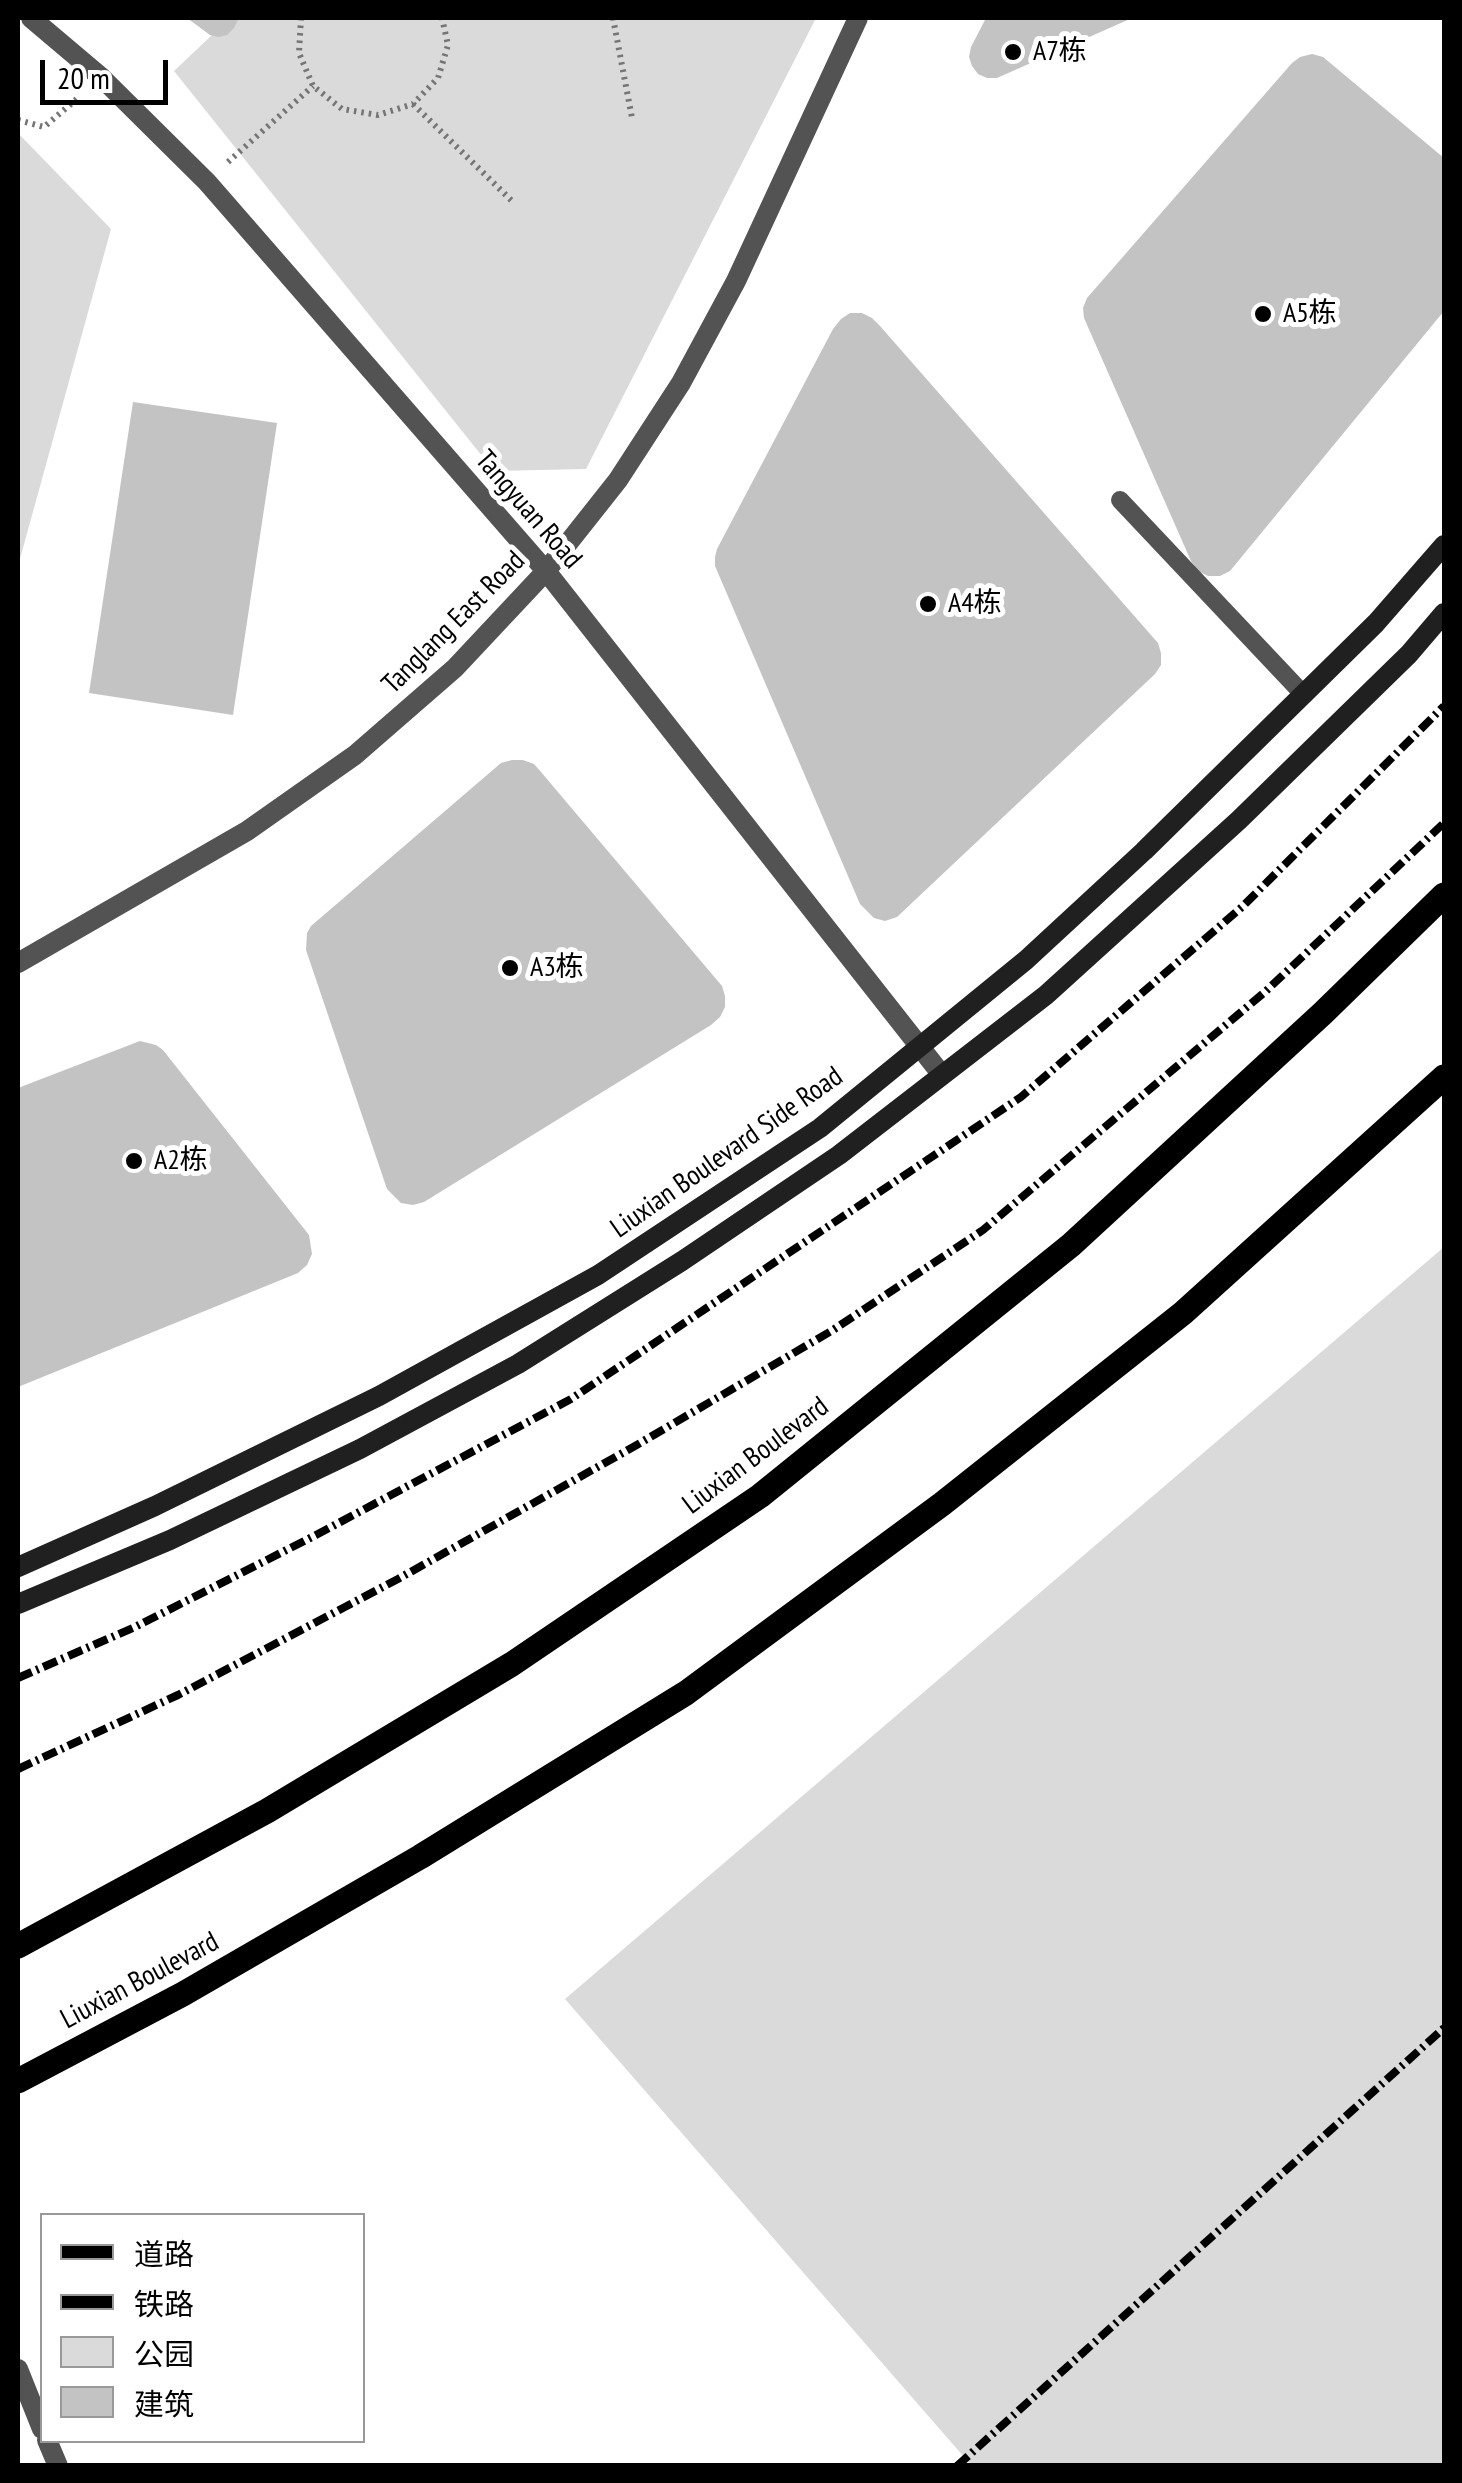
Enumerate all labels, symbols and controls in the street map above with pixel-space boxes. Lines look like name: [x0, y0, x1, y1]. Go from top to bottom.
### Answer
place label: A7栋: [1033, 35, 1087, 69]
scale bar: [45, 40, 172, 102]
marker: A7栋: [1002, 41, 1024, 63]
text: 20 m: [57, 58, 110, 97]
place label: A5栋: [1283, 297, 1337, 331]
marker: A5栋: [1252, 303, 1274, 325]
street label: Tangyuan Road: [468, 444, 588, 576]
street label: Tanglang East Road: [376, 545, 532, 701]
place label: A4栋: [948, 587, 1002, 621]
marker: A4栋: [917, 593, 939, 615]
place label: A3栋: [530, 951, 584, 985]
marker: A3栋: [499, 957, 521, 979]
street label: Liuxian Boulevard Side Road: [605, 1060, 849, 1246]
place label: A2栋: [154, 1144, 208, 1178]
marker: A2栋: [123, 1150, 145, 1172]
street label: Liuxian Boulevard: [676, 1390, 836, 1522]
street label: Liuxian Boulevard: [55, 1925, 225, 2037]
legend: [40, 2213, 365, 2443]
text: 道路: [134, 2234, 194, 2273]
text: 铁路: [134, 2284, 194, 2323]
text: 公园: [134, 2334, 194, 2373]
text: 建筑: [134, 2384, 194, 2423]

